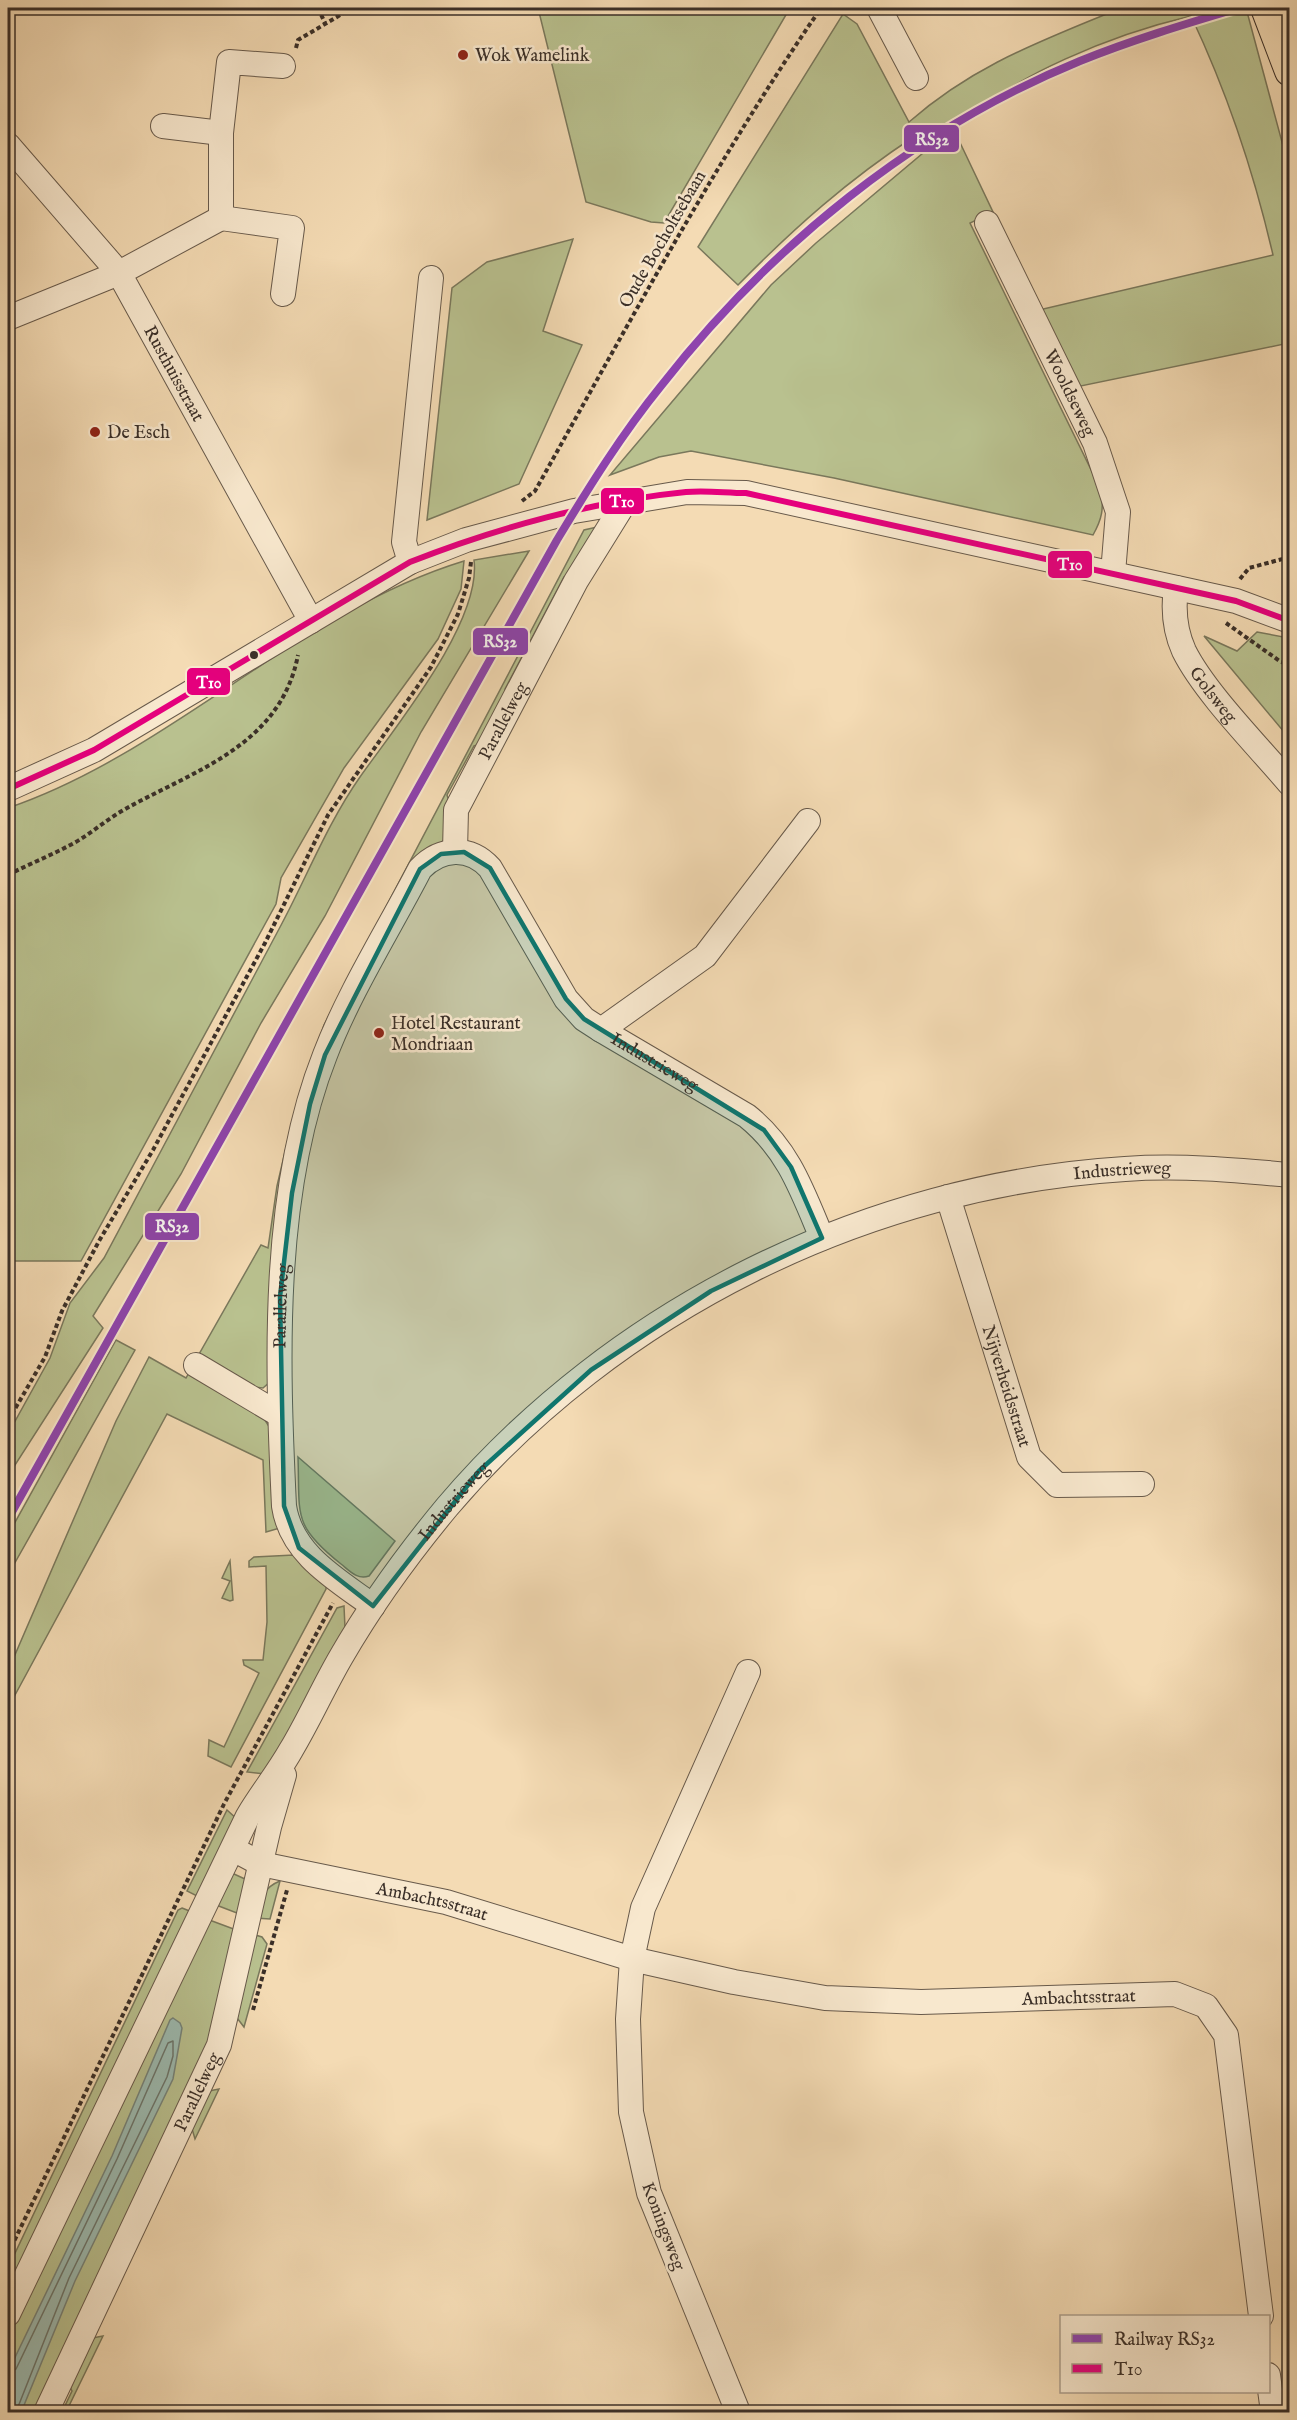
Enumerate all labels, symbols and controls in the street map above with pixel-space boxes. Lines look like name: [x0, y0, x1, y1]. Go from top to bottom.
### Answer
place label: Wok Wamelink: [475, 45, 590, 68]
marker: Wok Wamelink: [456, 48, 470, 62]
line badge: RS32: [903, 124, 960, 153]
text: RS32: [915, 131, 949, 151]
street label: Oude Bocholtsebaan: [615, 167, 712, 313]
street label: Rusthuisstraat: [137, 322, 209, 426]
street label: Wooldseweg: [1038, 346, 1100, 441]
place label: De Esch: [107, 422, 170, 445]
marker: De Esch: [88, 425, 102, 439]
line badge: T10: [600, 487, 645, 515]
text: T10: [608, 493, 635, 513]
line badge: T10: [1047, 550, 1093, 579]
text: T10: [1056, 556, 1083, 576]
line badge: RS32: [472, 627, 529, 656]
text: RS32: [483, 633, 517, 653]
unlabelled marker: [248, 649, 260, 661]
street label: Golsweg: [1183, 663, 1241, 729]
line badge: T10: [186, 667, 231, 696]
text: T10: [195, 674, 222, 694]
street label: Parallelweg: [474, 678, 534, 764]
place label: Hotel Restaurant Mondriaan: [391, 1013, 521, 1057]
marker: Hotel Restaurant Mondriaan: [372, 1026, 386, 1040]
street label: Industrieweg: [606, 1028, 702, 1098]
street label: Industrieweg: [1072, 1158, 1171, 1187]
line badge: RS32: [144, 1212, 200, 1241]
text: RS32: [155, 1218, 189, 1238]
street label: Parallelweg: [270, 1263, 295, 1349]
street label: Nijverheidsstraat: [976, 1323, 1035, 1450]
street label: Industrieweg: [414, 1457, 495, 1546]
street label: Ambachtsstraat: [373, 1878, 490, 1927]
street label: Ambachtsstraat: [1020, 1985, 1136, 2012]
street label: Parallelweg: [170, 2049, 227, 2136]
street label: Koningsweg: [635, 2179, 690, 2274]
legend: [1060, 2315, 1270, 2393]
text: Railway RS32: [1114, 2329, 1215, 2352]
text: T10: [1114, 2359, 1143, 2382]

